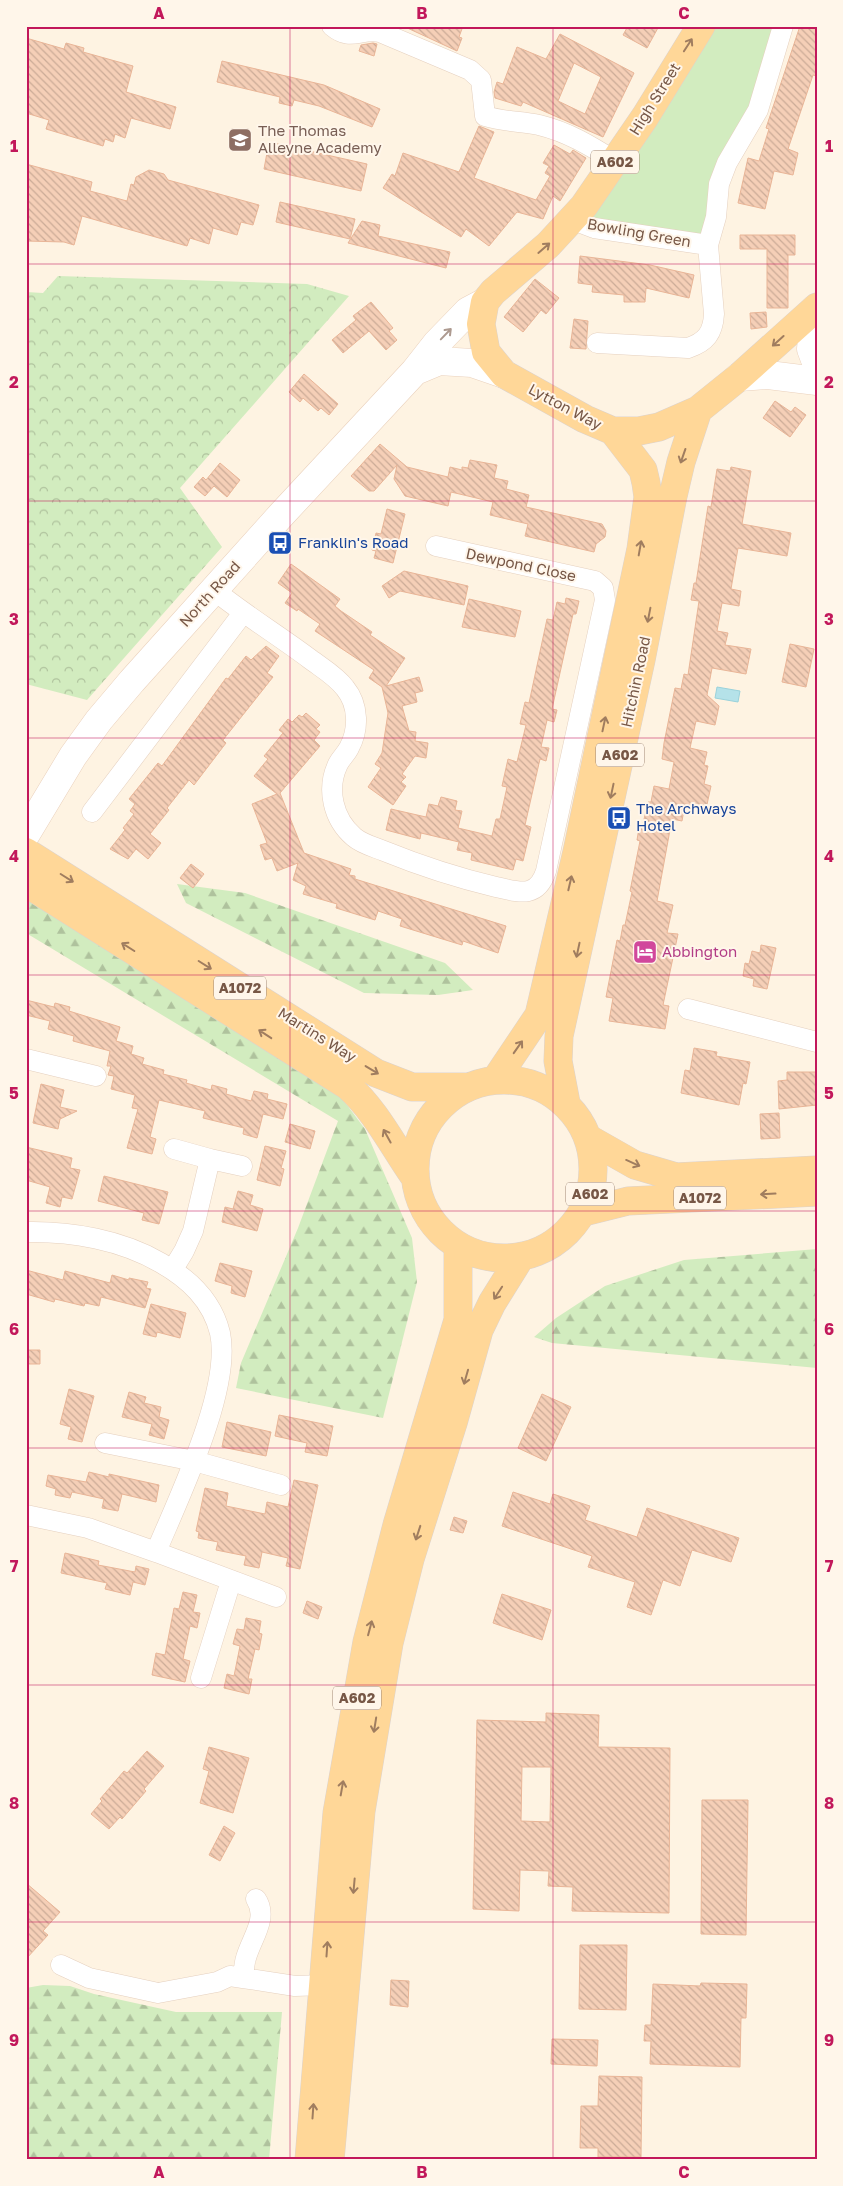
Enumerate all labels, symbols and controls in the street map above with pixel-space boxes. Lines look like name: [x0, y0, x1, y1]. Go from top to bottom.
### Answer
text: A: [153, 3, 165, 23]
text: B: [416, 3, 428, 23]
text: C: [678, 3, 690, 23]
one-way arrow: [684, 39, 694, 53]
street label: High Street: [625, 59, 684, 138]
place label: The Thomas Alleyne Academy: [258, 121, 382, 156]
school or university icon: The Thomas Alleyne Academy: [227, 127, 253, 153]
text: 1: [10, 136, 18, 156]
text: 1: [825, 136, 833, 156]
road number: A602: [591, 150, 639, 173]
street label: Bowling Green: [586, 214, 692, 250]
one-way arrow: [538, 242, 551, 254]
one-way arrow: [440, 327, 452, 340]
one-way arrow: [771, 335, 784, 347]
text: 2: [9, 372, 19, 392]
text: 2: [824, 372, 834, 392]
street label: Lytton Way: [526, 379, 606, 433]
one-way arrow: [678, 448, 688, 464]
bus stop icon: Franklin's Road: [267, 530, 293, 556]
place label: Franklin's Road: [298, 533, 408, 551]
one-way arrow: [636, 540, 646, 556]
street label: Dewpond Close: [464, 544, 578, 585]
street label: North Road: [175, 557, 243, 630]
one-way arrow: [644, 607, 654, 623]
text: 3: [9, 609, 19, 629]
text: 3: [824, 609, 834, 629]
street label: Hitchin Road: [617, 635, 653, 729]
one-way arrow: [600, 716, 609, 732]
road number: A602: [596, 744, 644, 766]
one-way arrow: [607, 783, 616, 799]
place label: The Archways Hotel: [636, 799, 736, 834]
bus stop icon: The Archways Hotel: [606, 805, 632, 831]
text: 4: [9, 846, 19, 866]
text: 4: [824, 846, 834, 866]
one-way arrow: [60, 874, 74, 884]
one-way arrow: [566, 875, 575, 891]
hotel icon: Abbington: [632, 939, 658, 965]
one-way arrow: [121, 942, 135, 952]
one-way arrow: [573, 942, 582, 958]
place label: Abbington: [662, 942, 737, 960]
one-way arrow: [197, 961, 211, 971]
road number: A1072: [214, 976, 266, 1000]
street label: Martins Way: [275, 1003, 360, 1066]
one-way arrow: [258, 1029, 272, 1039]
one-way arrow: [513, 1040, 523, 1054]
one-way arrow: [365, 1065, 379, 1075]
text: 5: [9, 1083, 19, 1103]
text: 5: [824, 1083, 834, 1103]
one-way arrow: [382, 1129, 391, 1144]
one-way arrow: [625, 1159, 640, 1169]
road number: A602: [566, 1182, 614, 1206]
road number: A1072: [674, 1186, 726, 1210]
one-way arrow: [760, 1190, 776, 1199]
one-way arrow: [492, 1286, 502, 1300]
text: 6: [9, 1319, 19, 1339]
text: 6: [824, 1319, 834, 1339]
one-way arrow: [460, 1369, 470, 1385]
one-way arrow: [413, 1524, 423, 1540]
text: 7: [10, 1556, 19, 1576]
text: 7: [825, 1556, 834, 1576]
one-way arrow: [366, 1620, 375, 1636]
road number: A602: [333, 1686, 381, 1710]
one-way arrow: [370, 1717, 380, 1733]
one-way arrow: [337, 1780, 347, 1796]
text: 8: [9, 1793, 19, 1813]
text: 8: [824, 1793, 834, 1813]
one-way arrow: [349, 1878, 359, 1894]
one-way arrow: [322, 1942, 331, 1958]
text: 9: [9, 2030, 19, 2050]
text: 9: [824, 2030, 834, 2050]
one-way arrow: [308, 2103, 317, 2119]
text: A: [153, 2162, 165, 2182]
text: B: [416, 2162, 428, 2182]
text: C: [678, 2162, 690, 2182]

